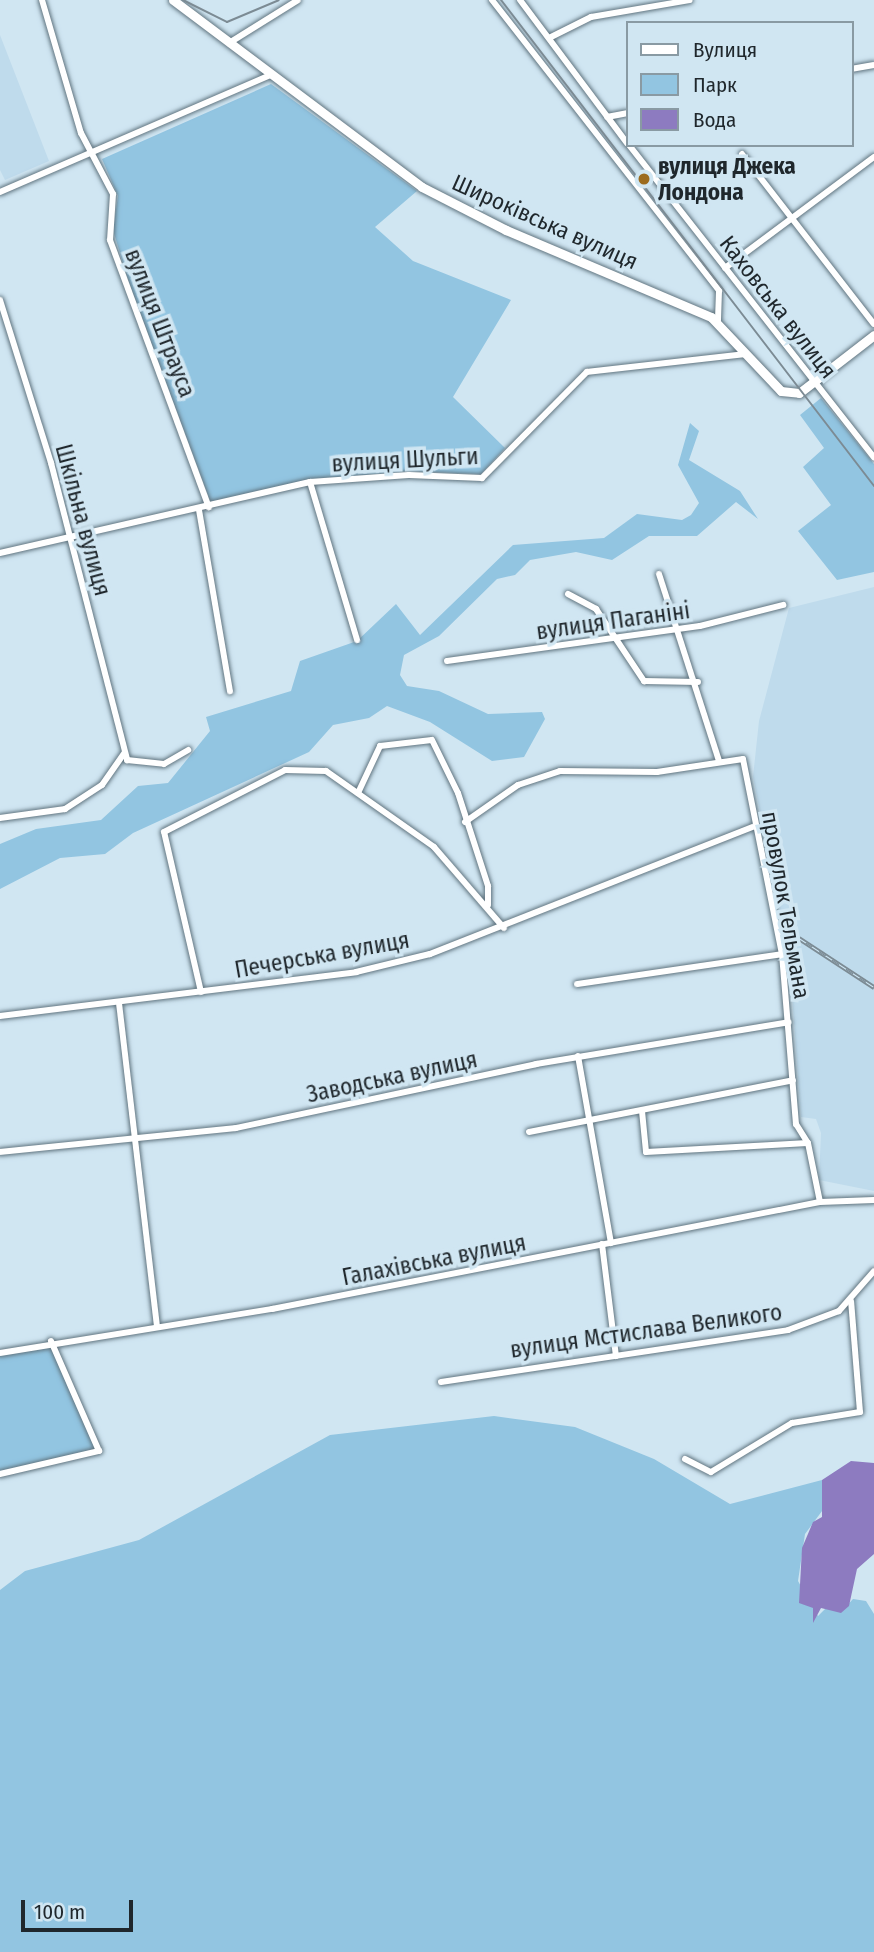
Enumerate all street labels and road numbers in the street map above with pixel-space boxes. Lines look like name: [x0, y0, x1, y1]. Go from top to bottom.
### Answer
street label: Широківська вулиця: [448, 169, 642, 275]
street label: Каховська вулиця: [714, 230, 842, 384]
street label: вулиця Штрауса: [119, 245, 201, 401]
street label: Шкільна вулиця: [49, 441, 117, 599]
street label: вулиця Шульги: [331, 442, 479, 478]
street label: вулиця Паганіні: [534, 597, 692, 645]
street label: провулок Тельмана: [756, 809, 816, 1001]
street label: Печерська вулиця: [233, 926, 411, 984]
street label: Заводська вулиця: [304, 1045, 480, 1109]
street label: Галахівська вулиця: [340, 1229, 528, 1291]
street label: вулиця Мстислава Великого: [508, 1298, 784, 1364]

